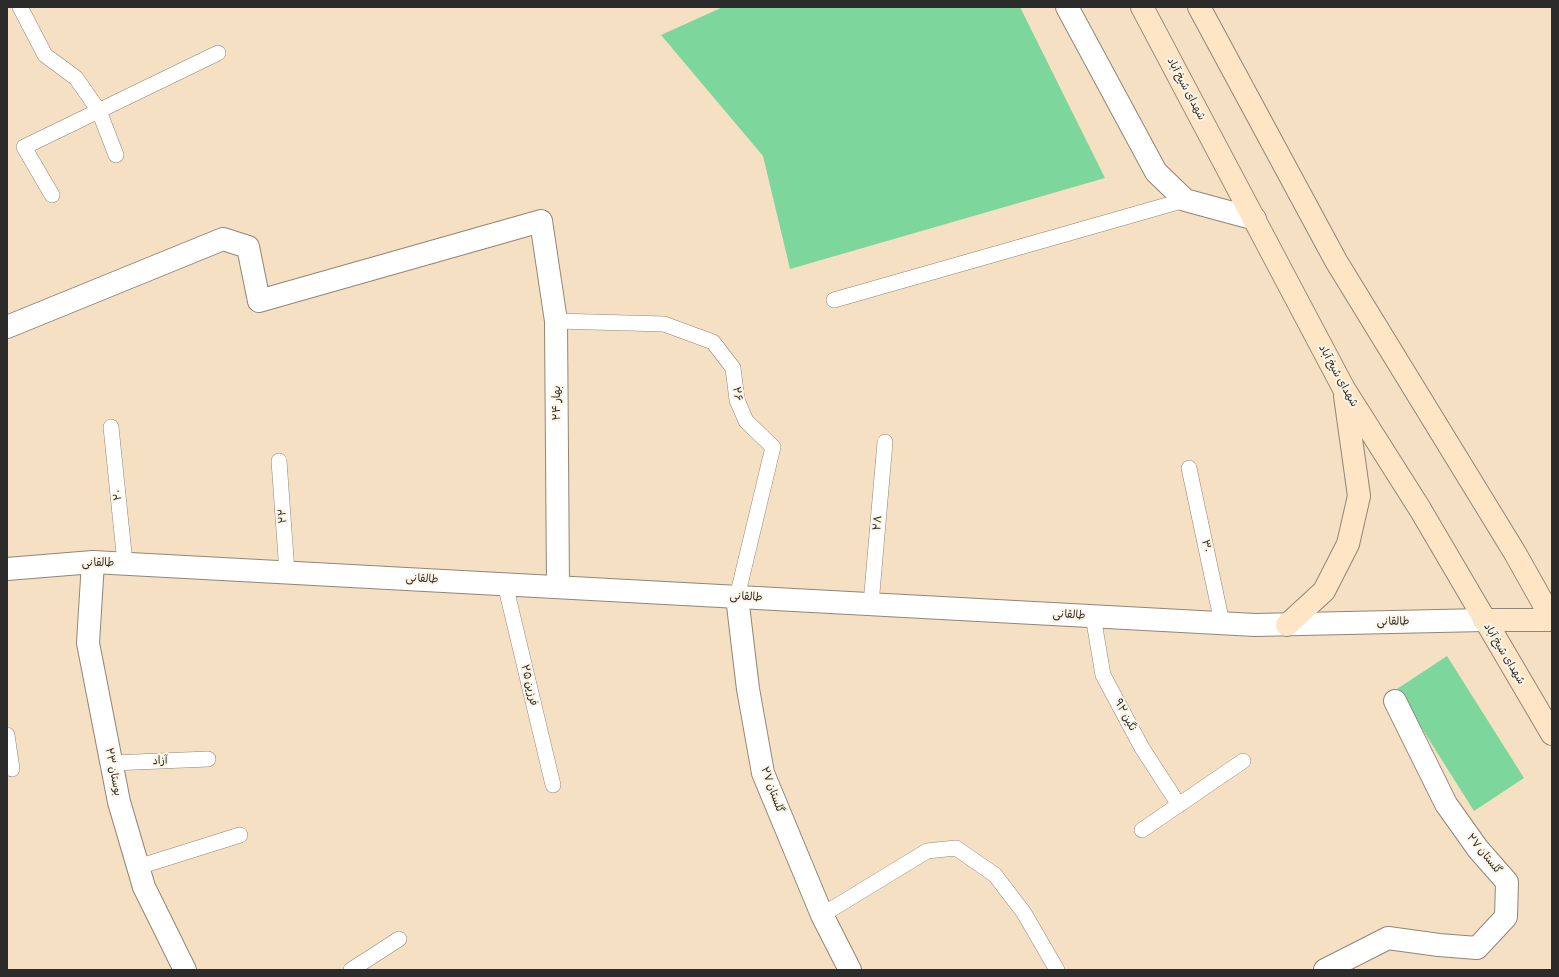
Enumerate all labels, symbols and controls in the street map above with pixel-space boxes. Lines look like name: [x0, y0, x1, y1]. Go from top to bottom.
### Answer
street label: شهدای شیخ آباد: [1164, 55, 1208, 123]
street label: شهدای شیخ آباد: [1315, 343, 1361, 409]
street label: بهار ۲۴: [550, 386, 564, 420]
street label: ۲۶: [729, 386, 745, 402]
street label: ۲۰: [111, 489, 125, 501]
street label: ۲۲: [276, 508, 290, 524]
street label: ۲۸: [871, 515, 885, 531]
street label: ۳۰: [1198, 538, 1214, 554]
street label: طالقانی: [82, 556, 114, 570]
street label: طالقانی: [405, 572, 439, 586]
street label: طالقانی: [729, 590, 763, 604]
street label: طالقانی: [1052, 608, 1086, 622]
street label: طالقانی: [1377, 615, 1409, 629]
street label: شهدای شیخ آباد: [1481, 621, 1527, 687]
street label: فرزین ۲۵: [518, 663, 540, 707]
street label: نگین ۹۲: [1111, 697, 1139, 733]
street label: بوستان ۲۳: [102, 747, 124, 797]
street label: آزاد: [152, 754, 168, 768]
street label: گلستان ۲۷: [758, 765, 786, 815]
street label: گلستان ۲۷: [1464, 831, 1504, 877]

